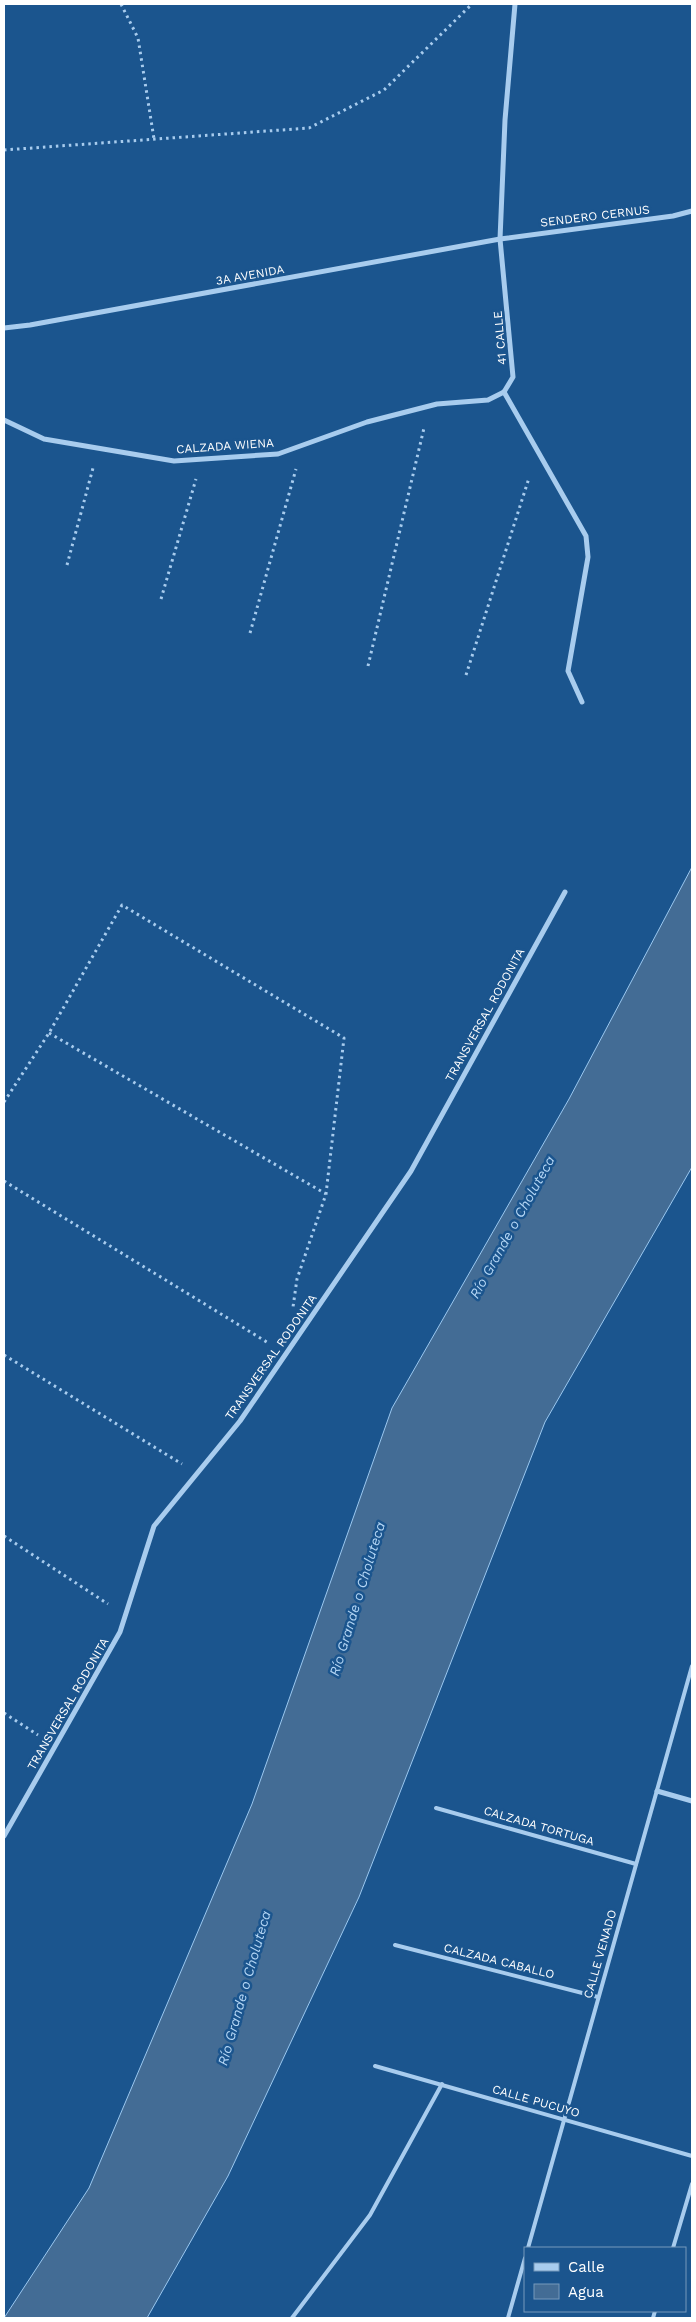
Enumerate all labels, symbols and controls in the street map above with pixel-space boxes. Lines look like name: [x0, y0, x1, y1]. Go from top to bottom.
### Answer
street label: SENDERO CERNUS: [539, 202, 651, 230]
street label: 3A AVENIDA: [215, 262, 285, 288]
street label: 41 CALLE: [491, 310, 509, 366]
street label: CALZADA WIENA: [176, 436, 274, 456]
street label: TRANSVERSAL RODONITA: [442, 946, 528, 1084]
water label: Río Grande o Choluteca: [466, 1153, 558, 1301]
street label: TRANSVERSAL RODONITA: [222, 1291, 320, 1423]
water label: Río Grande o Choluteca: [326, 1520, 388, 1678]
street label: TRANSVERSAL RODONITA: [24, 1635, 112, 1773]
street label: CALZADA TORTUGA: [482, 1803, 596, 1849]
water label: Río Grande o Choluteca: [214, 1908, 274, 2067]
street label: CALLE VENADO: [581, 1908, 619, 2000]
street label: CALZADA CABALLO: [442, 1940, 556, 1982]
street label: CALLE PUCUYO: [491, 2082, 581, 2120]
legend: [524, 2247, 686, 2312]
text: Calle: [568, 2258, 605, 2276]
text: Agua: [568, 2283, 604, 2301]

